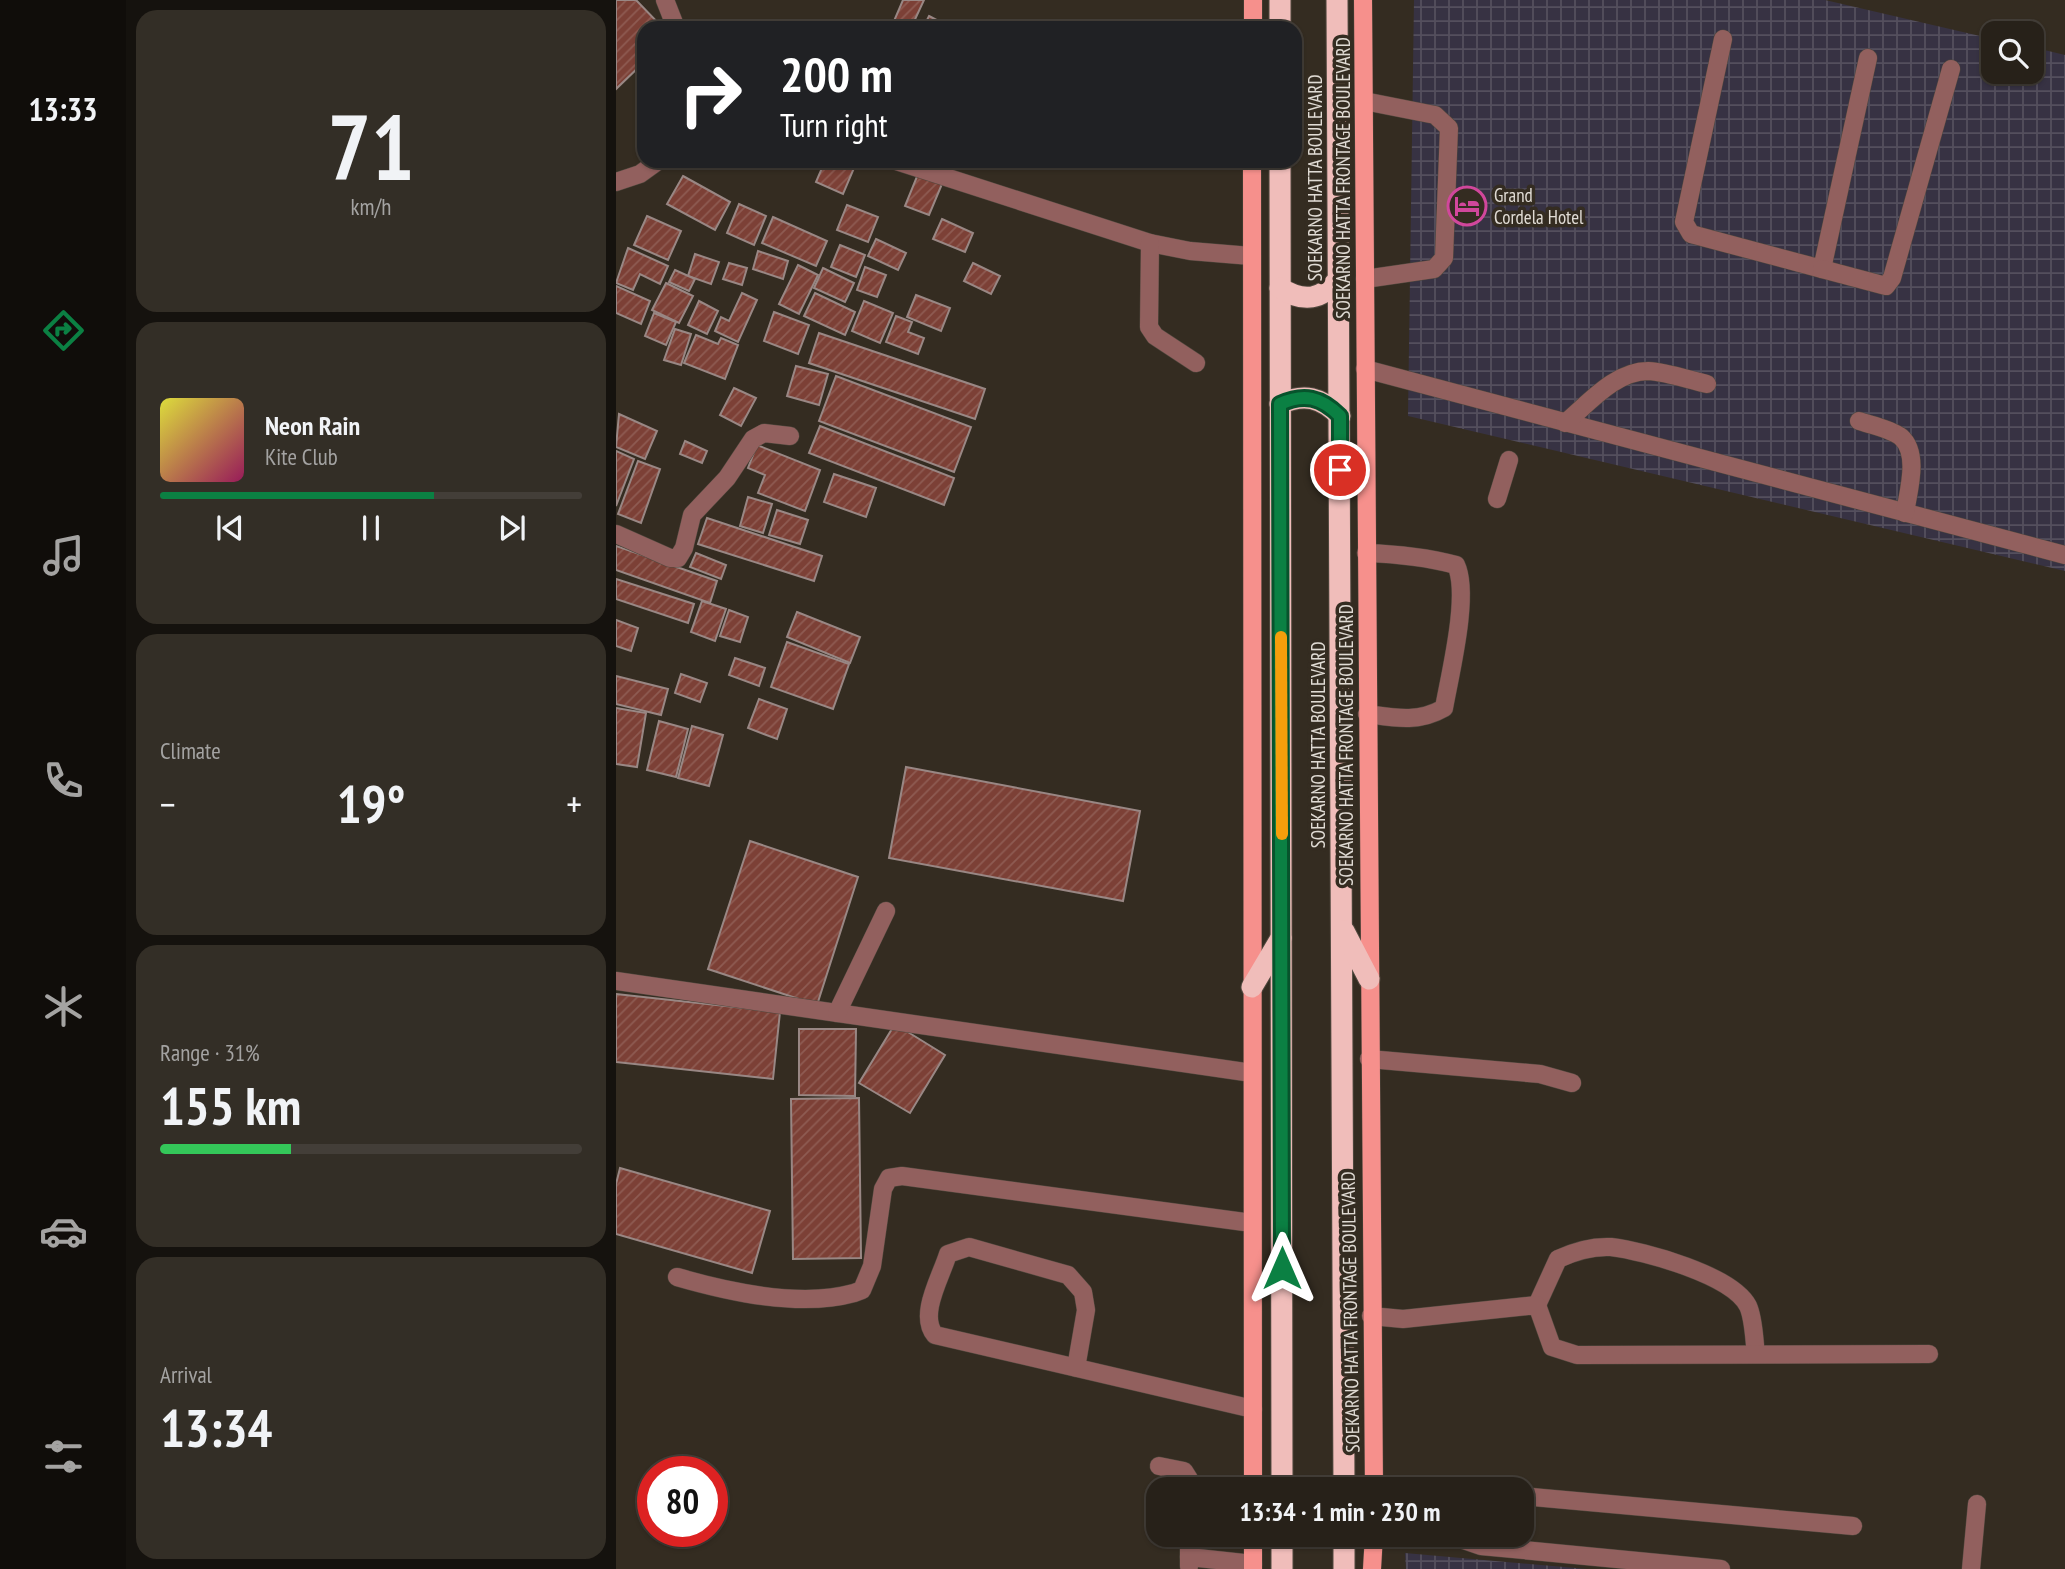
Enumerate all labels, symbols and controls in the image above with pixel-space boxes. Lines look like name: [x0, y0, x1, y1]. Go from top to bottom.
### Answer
map controls: [1981, 21, 2044, 84]
button: search: [1981, 21, 2044, 84]
street label: SOEKARNO HATTA FRONTAGE BOULEVARD: [1331, 37, 1355, 319]
text: 200 m: [780, 42, 893, 106]
icon: right: [665, 49, 756, 140]
street label: SOEKARNO HATTA BOULEVARD: [1303, 75, 1327, 281]
text: 71: [328, 87, 415, 205]
text: 13:33: [28, 88, 98, 130]
text: Turn right: [780, 104, 888, 146]
place label: Grand Cordela Hotel: [1494, 183, 1584, 229]
hotel icon: Grand Cordela Hotel: [1446, 185, 1488, 227]
text: km/h: [351, 192, 391, 221]
icon: directions: [39, 306, 88, 355]
text: Neon Rain: [265, 409, 360, 442]
pin: [1310, 440, 1370, 500]
text: Kite Club: [265, 442, 338, 471]
icon: arrive: [1321, 451, 1359, 489]
icon: previous: [211, 509, 249, 547]
icon: pause: [352, 509, 390, 547]
icon: next: [493, 509, 531, 547]
icon: music: [39, 531, 88, 580]
street label: SOEKARNO HATTA FRONTAGE BOULEVARD: [1334, 604, 1358, 886]
street label: SOEKARNO HATTA BOULEVARD: [1306, 642, 1330, 848]
text: Climate: [160, 736, 221, 765]
icon: phone: [39, 756, 88, 805]
text: 19°: [337, 770, 405, 837]
text: −: [160, 779, 176, 828]
text: +: [566, 779, 582, 828]
icon: climate: [39, 982, 88, 1031]
text: Range · 31%: [160, 1038, 260, 1067]
text: 155 km: [160, 1072, 301, 1139]
street label: SOEKARNO HATTA FRONTAGE BOULEVARD: [1336, 1171, 1364, 1453]
icon: car: [39, 1207, 88, 1256]
position arrow: [1245, 1231, 1319, 1305]
text: Arrival: [160, 1360, 212, 1389]
text: 13:34: [160, 1394, 272, 1461]
icon: filters: [39, 1432, 88, 1481]
speed limit sign: 80: [637, 1456, 728, 1547]
text: 13:34 · 1 min · 230 m: [1240, 1495, 1440, 1528]

